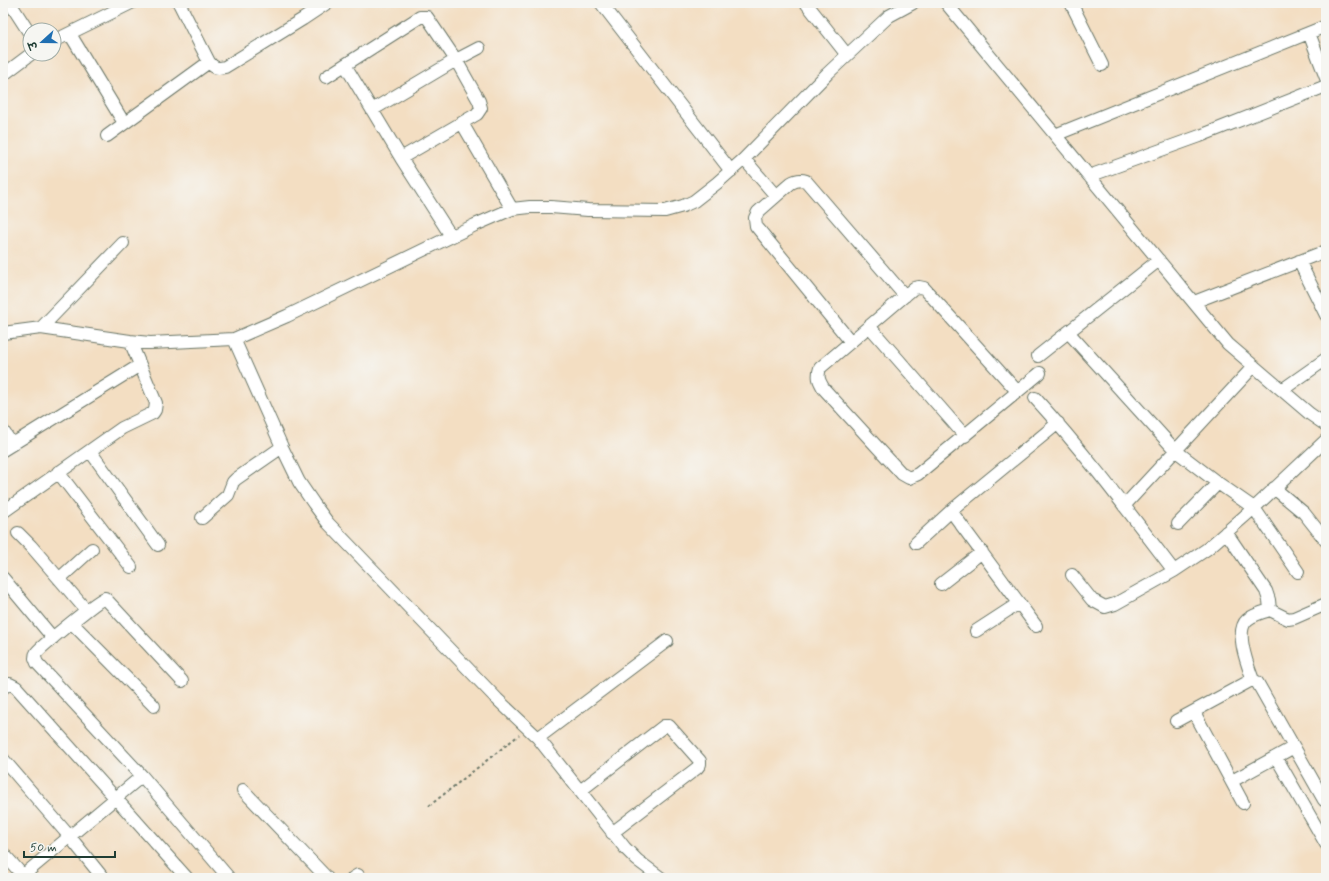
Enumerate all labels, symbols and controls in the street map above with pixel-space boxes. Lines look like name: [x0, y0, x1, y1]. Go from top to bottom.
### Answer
north arrow: [22, 22, 62, 62]
text: उ: [25, 38, 42, 52]
scale bar: [24, 833, 115, 859]
text: 50 m: [30, 840, 57, 856]

